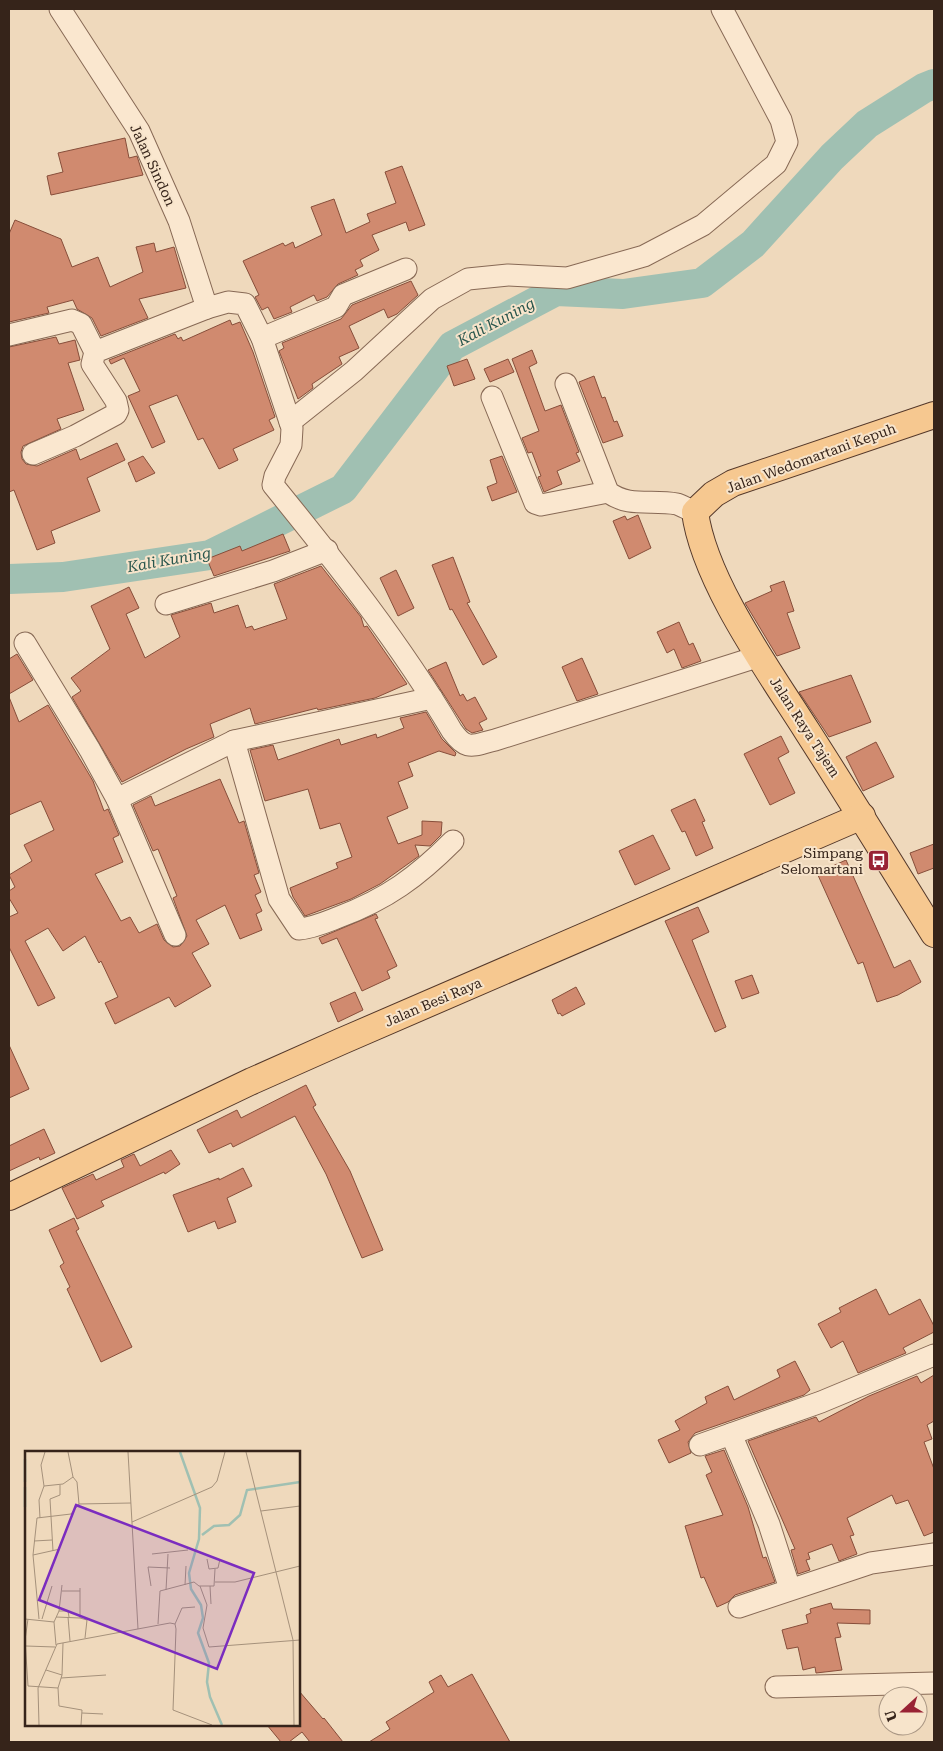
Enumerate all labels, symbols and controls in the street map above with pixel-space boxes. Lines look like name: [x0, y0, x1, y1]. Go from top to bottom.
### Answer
street label: Jalan Sindon: [127, 122, 179, 208]
water label: Kali Kuning: [453, 294, 538, 350]
street label: Jalan Wedomartani Kepuh: [724, 420, 898, 496]
water label: Kali Kuning: [125, 544, 212, 576]
street label: Jalan Raya Tajem: [767, 674, 843, 780]
place label: Simpang Selomartani: [781, 845, 864, 877]
bus stop icon: Simpang Selomartani: [867, 849, 891, 873]
street label: Jalan Besi Raya: [382, 974, 484, 1030]
inset map: [25, 1451, 300, 1726]
north arrow: [878, 1686, 928, 1736]
text: U: [881, 1708, 900, 1724]

